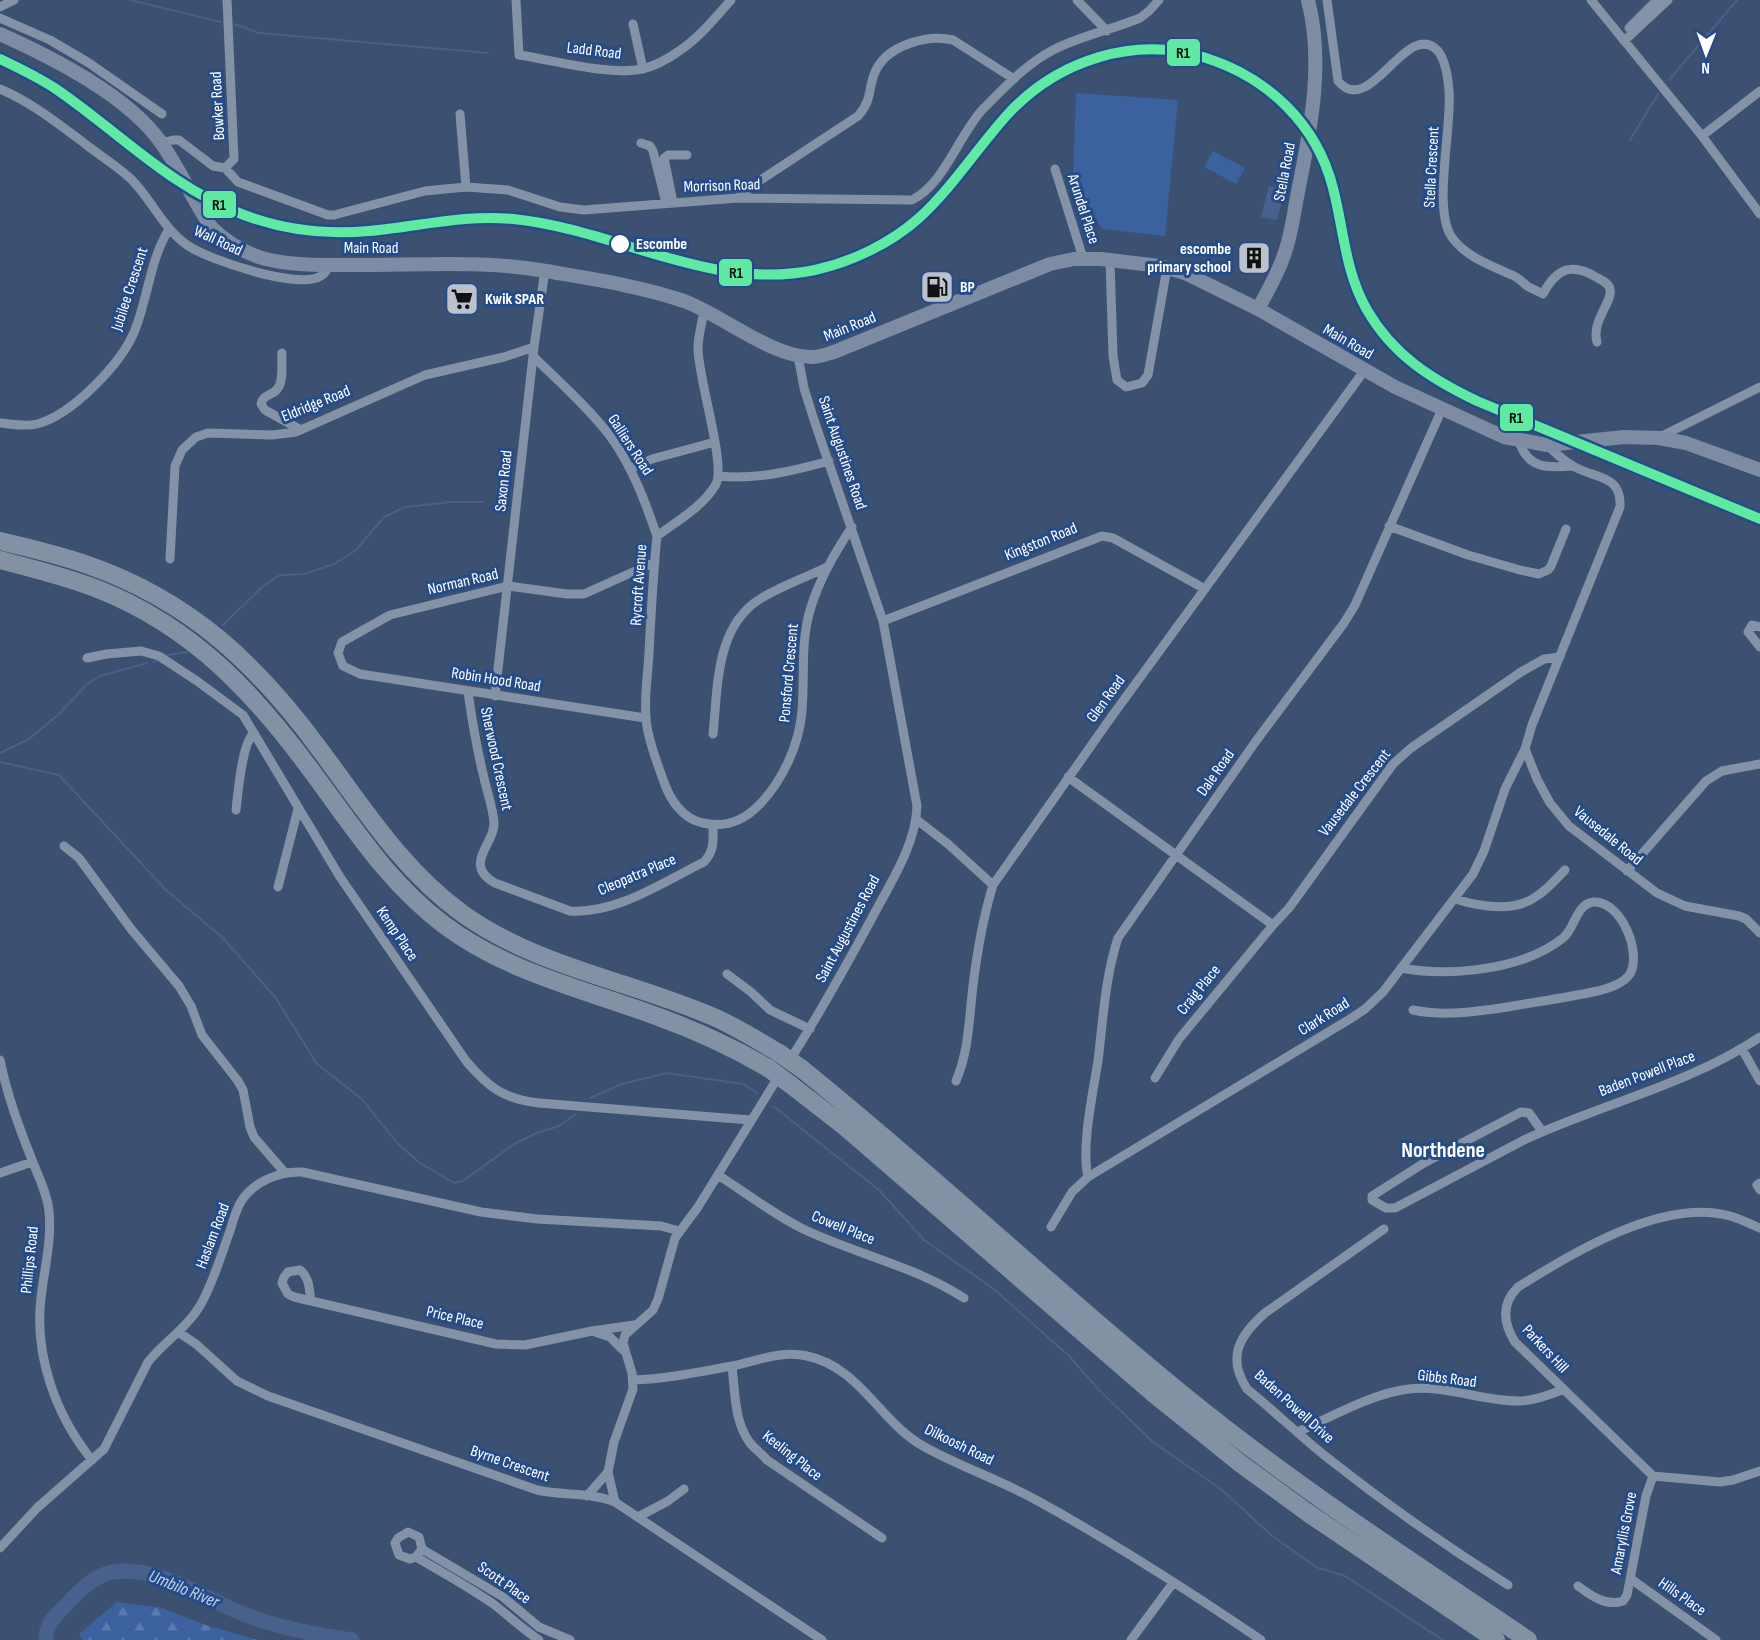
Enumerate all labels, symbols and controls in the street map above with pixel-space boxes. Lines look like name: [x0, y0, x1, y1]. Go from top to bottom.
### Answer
north arrow: [1676, 24, 1736, 84]
street label: Ladd Road: [566, 38, 622, 64]
line badge: R1: [1166, 38, 1201, 67]
text: R1: [1176, 44, 1191, 63]
text: N: [1701, 58, 1710, 77]
street label: Bowker Road: [207, 71, 229, 141]
street label: Stella Crescent: [1420, 126, 1444, 208]
street label: Stella Road: [1270, 141, 1300, 203]
street label: Arundel Place: [1062, 171, 1103, 246]
street label: Morrison Road: [683, 175, 761, 197]
line badge: R1: [202, 190, 237, 219]
text: R1: [212, 196, 227, 215]
street label: Wall Road: [191, 222, 245, 260]
marker: Escombe: [609, 233, 631, 255]
place label: Escombe: [636, 235, 687, 254]
street label: Main Road: [344, 239, 398, 258]
place label: escombe primary school: [1147, 240, 1231, 277]
building icon: escombe primary school: [1236, 240, 1272, 276]
street label: Jubilee Crescent: [107, 245, 152, 334]
line badge: R1: [718, 258, 753, 287]
text: R1: [729, 264, 744, 283]
fuel station icon: BP: [919, 269, 955, 305]
place label: BP: [960, 278, 975, 297]
supermarket icon: Kwik SPAR: [444, 281, 480, 317]
place label: Kwik SPAR: [485, 290, 544, 309]
street label: Main Road: [821, 308, 879, 346]
street label: Main Road: [1320, 320, 1376, 364]
street label: Eldridge Road: [279, 382, 353, 426]
street label: Saint Augustines Road: [814, 394, 870, 512]
line badge: R1: [1499, 403, 1534, 432]
text: R1: [1509, 409, 1524, 428]
street label: Galliers Road: [603, 411, 657, 479]
street label: Saxon Road: [491, 449, 517, 513]
street label: Kingston Road: [1002, 519, 1080, 565]
street label: Rycroft Avenue: [627, 544, 651, 626]
street label: Norman Road: [426, 565, 500, 599]
street label: Ponsford Crescent: [775, 623, 803, 723]
street label: Robin Hood Road: [450, 664, 542, 696]
street label: Glen Road: [1083, 672, 1129, 726]
street label: Sherwood Crescent: [476, 706, 516, 813]
street label: Dale Road: [1193, 746, 1239, 800]
street label: Vausedale Crescent: [1315, 746, 1395, 840]
street label: Vausedale Road: [1570, 802, 1646, 870]
street label: Cleopatra Place: [595, 850, 679, 900]
street label: Saint Augustines Road: [812, 872, 884, 986]
street label: Kemp Place: [372, 903, 422, 965]
street label: Craig Place: [1173, 961, 1225, 1019]
street label: Clark Road: [1295, 994, 1353, 1040]
street label: Baden Powell Place: [1596, 1047, 1698, 1101]
district label: Northdene: [1401, 1137, 1485, 1164]
street label: Haslam Road: [192, 1201, 234, 1271]
street label: Cowell Place: [809, 1207, 877, 1249]
street label: Phillips Road: [17, 1225, 43, 1295]
street label: Price Place: [424, 1302, 486, 1334]
street label: Parkers Hill: [1518, 1321, 1572, 1377]
street label: Baden Powell Drive: [1250, 1366, 1338, 1448]
street label: Gibbs Road: [1416, 1366, 1478, 1392]
street label: Dilkoosh Road: [921, 1420, 997, 1470]
street label: Keeling Place: [758, 1427, 826, 1485]
street label: Byrne Crescent: [468, 1442, 552, 1486]
street label: Amaryllis Grove: [1607, 1490, 1641, 1577]
street label: Scott Place: [474, 1558, 534, 1608]
water label: Umbilo River: [146, 1565, 223, 1613]
street label: Hills Place: [1654, 1574, 1710, 1620]

